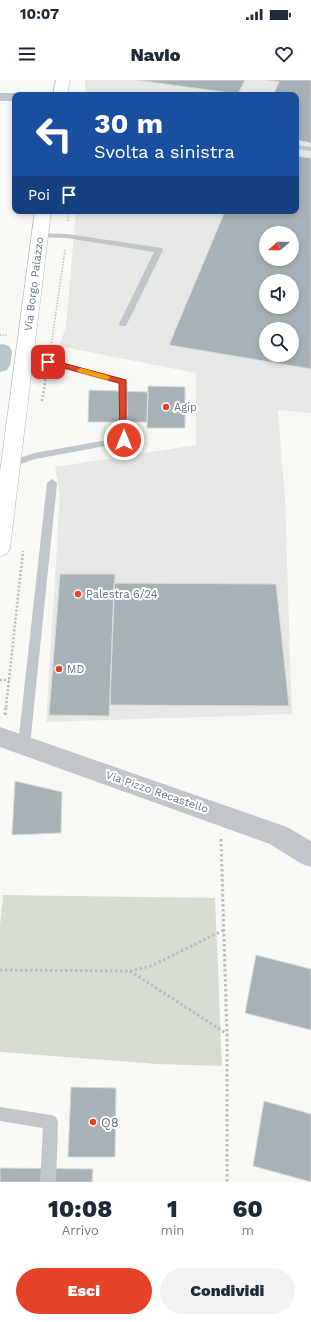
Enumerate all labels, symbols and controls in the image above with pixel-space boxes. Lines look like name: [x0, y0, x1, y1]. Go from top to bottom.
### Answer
text: 10:07: [20, 5, 59, 23]
icon: menu: [16, 43, 38, 65]
icon: heart: [273, 43, 295, 65]
text: Navio: [131, 44, 180, 65]
text: 30 m: [94, 107, 163, 140]
icon: left: [28, 108, 80, 160]
text: Svolta a sinistra: [94, 141, 235, 162]
icon: arrive: [58, 184, 80, 206]
text: Poi: [28, 186, 50, 204]
north arrow: [259, 226, 299, 266]
map controls: [259, 226, 299, 362]
street label: Via Borgo Palazzo: [22, 236, 46, 332]
button: sound: [259, 274, 299, 314]
button: search: [259, 322, 299, 362]
pin: [31, 345, 65, 379]
icon: arrive: [37, 351, 59, 373]
place label: Agip: [174, 401, 197, 414]
marker: Agip: [161, 402, 171, 412]
position arrow: [103, 419, 145, 461]
place label: Palestra 6/24: [86, 588, 158, 601]
marker: Palestra 6/24: [73, 589, 83, 599]
place label: MD: [67, 663, 84, 676]
marker: MD: [54, 664, 64, 674]
street label: Via Pizzo Recastello: [104, 768, 210, 816]
place label: Q8: [101, 1115, 119, 1130]
marker: Q8: [88, 1117, 98, 1127]
text: 10:08: [48, 1195, 112, 1223]
text: 1: [167, 1195, 178, 1223]
text: 60: [232, 1195, 263, 1223]
text: Arrivo: [62, 1223, 99, 1238]
text: min: [161, 1223, 184, 1238]
text: m: [242, 1223, 254, 1238]
button: Esci: [16, 1268, 152, 1314]
button: Condividi: [160, 1268, 295, 1314]

